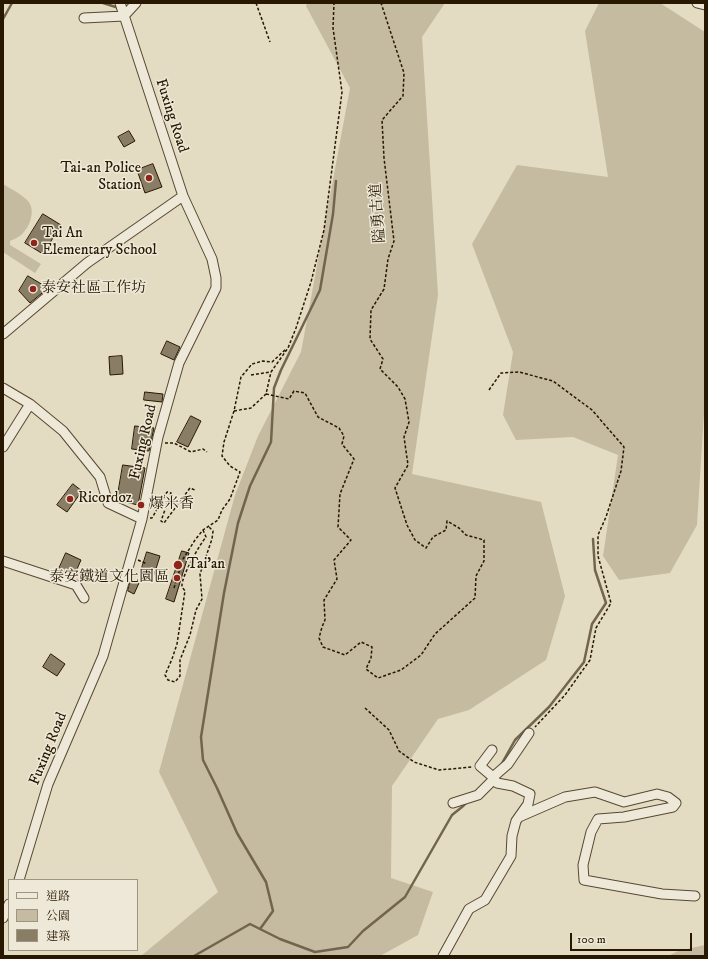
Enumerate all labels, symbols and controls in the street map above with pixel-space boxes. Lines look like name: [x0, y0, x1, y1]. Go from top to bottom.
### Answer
street label: Fuxing Road: [151, 77, 191, 155]
place label: Tai-an Police Station: [61, 160, 141, 195]
marker: Tai-an Police Station: [144, 173, 154, 183]
street label: 隘勇古道: [368, 182, 390, 244]
place label: Tai An Elementary School: [42, 225, 157, 260]
marker: Tai An Elementary School: [29, 238, 39, 248]
place label: 泰安社區工作坊: [41, 280, 146, 298]
marker: 泰安社區工作坊: [28, 284, 38, 294]
street label: Fuxing Road: [127, 403, 161, 481]
place label: Ricordoz: [78, 490, 132, 508]
marker: Ricordoz: [65, 494, 75, 504]
place label: 爆米香: [149, 496, 194, 514]
marker: 爆米香: [136, 500, 146, 510]
place label: Tai'an: [187, 556, 225, 574]
marker: Tai'an: [172, 559, 184, 571]
place label: 泰安鐵道文化園區: [49, 569, 169, 587]
marker: 泰安鐵道文化園區: [172, 573, 182, 583]
street label: Fuxing Road: [26, 710, 72, 788]
legend: [8, 879, 138, 951]
text: 道路: [46, 889, 70, 904]
text: 公園: [46, 909, 70, 924]
scale bar: [572, 925, 694, 951]
text: 建築: [46, 929, 70, 944]
text: 100 m: [577, 932, 606, 947]

